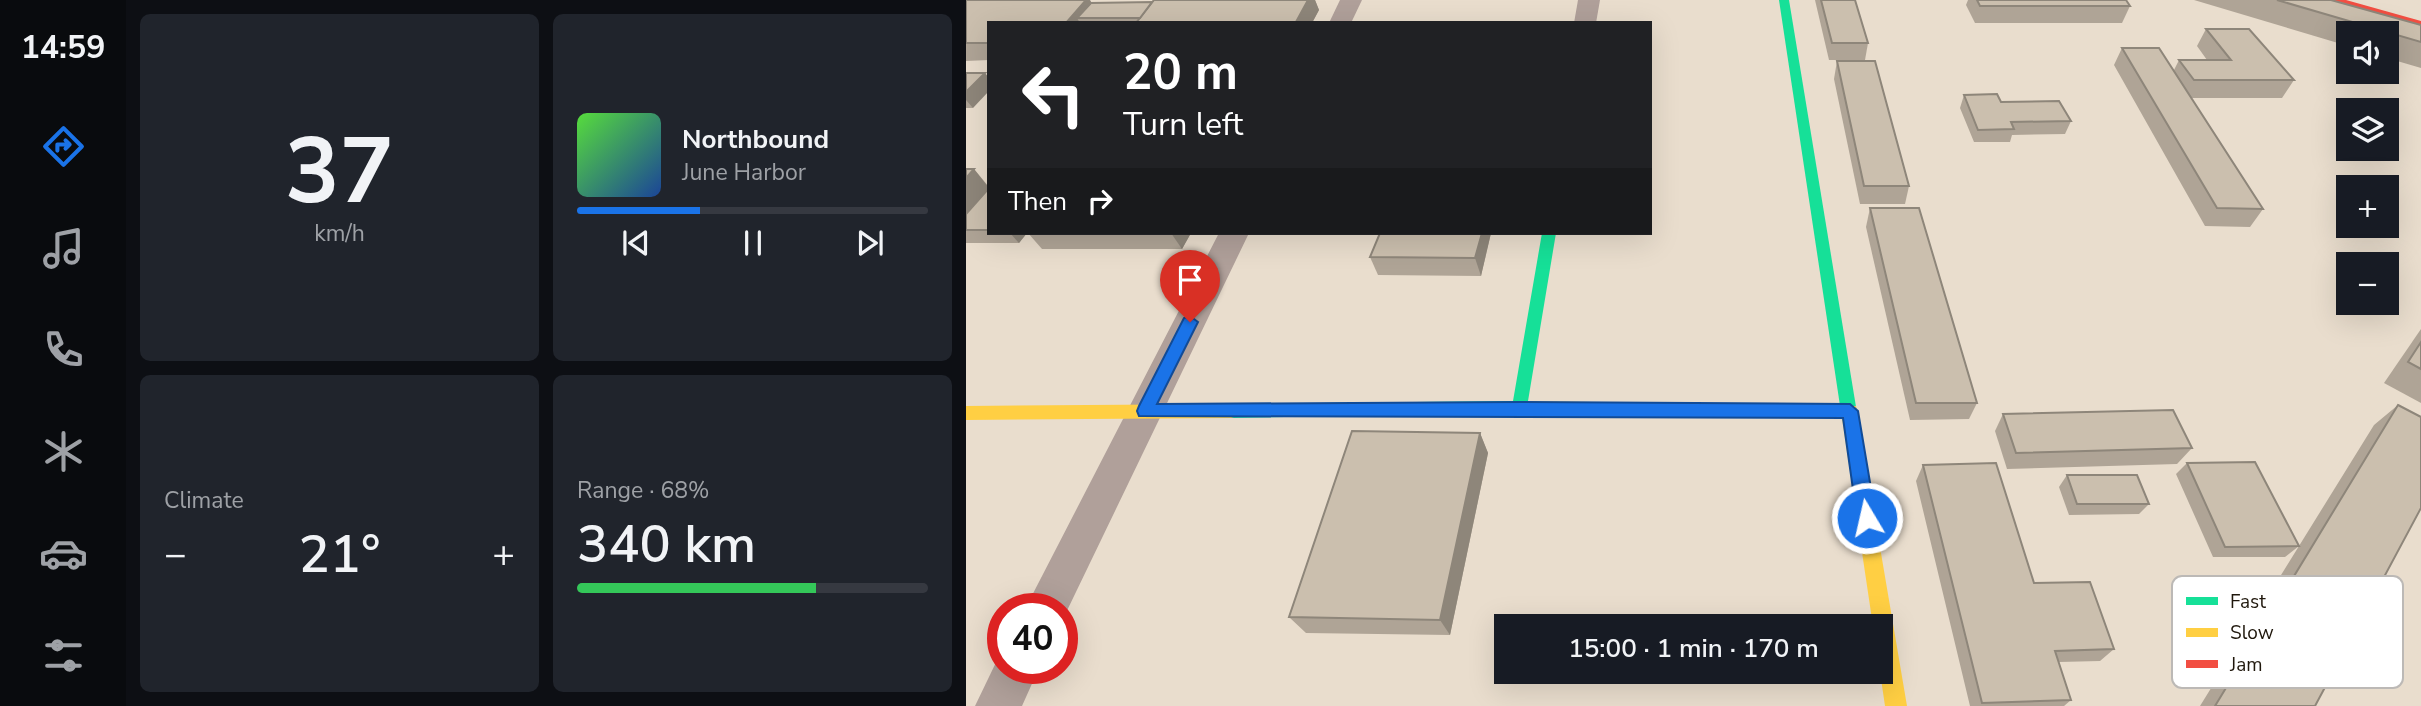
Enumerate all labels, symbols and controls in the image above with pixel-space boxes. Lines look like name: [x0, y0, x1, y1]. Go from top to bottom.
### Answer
map controls: [2336, 21, 2399, 315]
button: sound: [2336, 21, 2399, 84]
text: 14:59: [21, 26, 105, 69]
text: 20 m: [1123, 39, 1238, 106]
icon: left: [1008, 49, 1099, 140]
button: layers: [2336, 98, 2399, 161]
text: Turn left: [1123, 103, 1243, 146]
text: 37: [285, 110, 394, 234]
icon: directions: [39, 122, 88, 171]
text: Northbound: [682, 122, 829, 157]
text: June Harbor: [682, 157, 806, 188]
button: +: [2336, 175, 2399, 238]
icon: right: [1081, 182, 1119, 220]
text: Then: [1008, 184, 1067, 219]
text: km/h: [314, 218, 365, 249]
icon: music: [39, 224, 88, 273]
icon: previous: [617, 224, 655, 262]
icon: pause: [734, 224, 772, 262]
icon: next: [851, 224, 889, 262]
pin: [1160, 250, 1220, 322]
button: −: [2336, 252, 2399, 315]
icon: arrive: [1171, 261, 1209, 299]
icon: phone: [39, 325, 88, 374]
icon: climate: [39, 427, 88, 476]
text: Range · 68%: [577, 475, 709, 506]
position arrow: [1830, 481, 1904, 555]
text: Climate: [164, 485, 244, 516]
text: 340 km: [577, 509, 756, 580]
text: 21°: [299, 519, 380, 590]
icon: car: [39, 529, 88, 578]
text: −: [164, 529, 187, 580]
text: +: [492, 529, 515, 580]
legend: [2172, 576, 2403, 688]
text: Fast: [2230, 589, 2266, 615]
speed limit sign: 40: [987, 593, 1078, 684]
text: Slow: [2230, 620, 2274, 646]
icon: filters: [39, 631, 88, 680]
text: 15:00 · 1 min · 170 m: [1568, 631, 1819, 666]
text: Jam: [2229, 652, 2263, 678]

